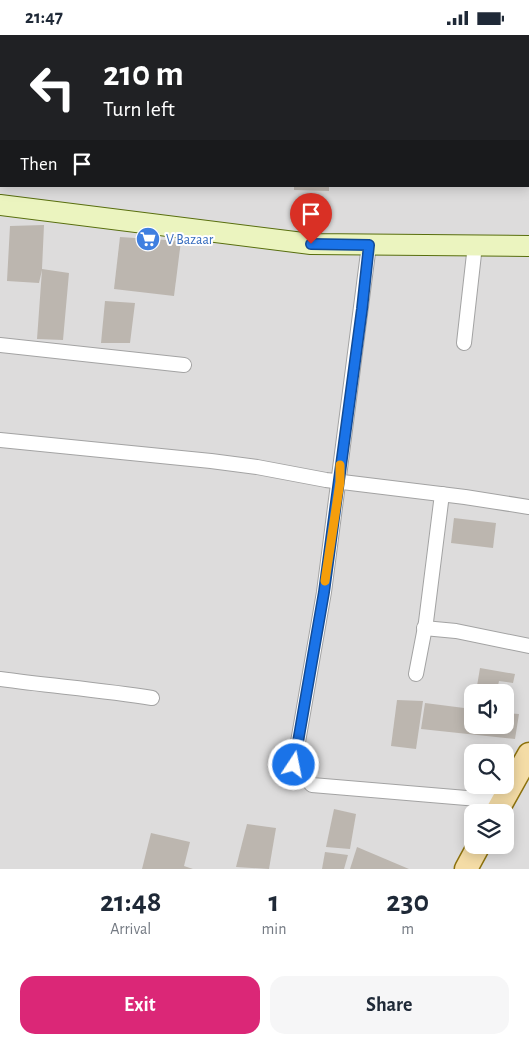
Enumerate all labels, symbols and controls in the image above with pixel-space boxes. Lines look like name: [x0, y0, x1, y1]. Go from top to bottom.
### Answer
text: 21:47: [25, 8, 63, 27]
icon: left: [20, 55, 85, 120]
text: 210 m: [103, 57, 184, 92]
text: Turn left: [103, 98, 175, 120]
icon: arrive: [68, 150, 96, 178]
text: Then: [20, 155, 58, 174]
pin: [290, 193, 332, 244]
icon: arrive: [297, 200, 325, 228]
supermarket icon: V Bazaar: [135, 226, 161, 252]
place label: V Bazaar: [166, 233, 214, 247]
map controls: [464, 684, 514, 854]
button: sound: [464, 684, 514, 734]
position arrow: [267, 738, 319, 790]
button: search: [464, 744, 514, 794]
button: layers: [464, 804, 514, 854]
text: 21:48: [100, 887, 162, 917]
text: 1: [269, 887, 279, 917]
text: 230: [386, 887, 429, 917]
text: Arrival: [110, 921, 151, 937]
text: min: [262, 921, 286, 937]
text: m: [401, 921, 414, 937]
button: Exit: [20, 976, 260, 1034]
button: Share: [270, 976, 509, 1034]

